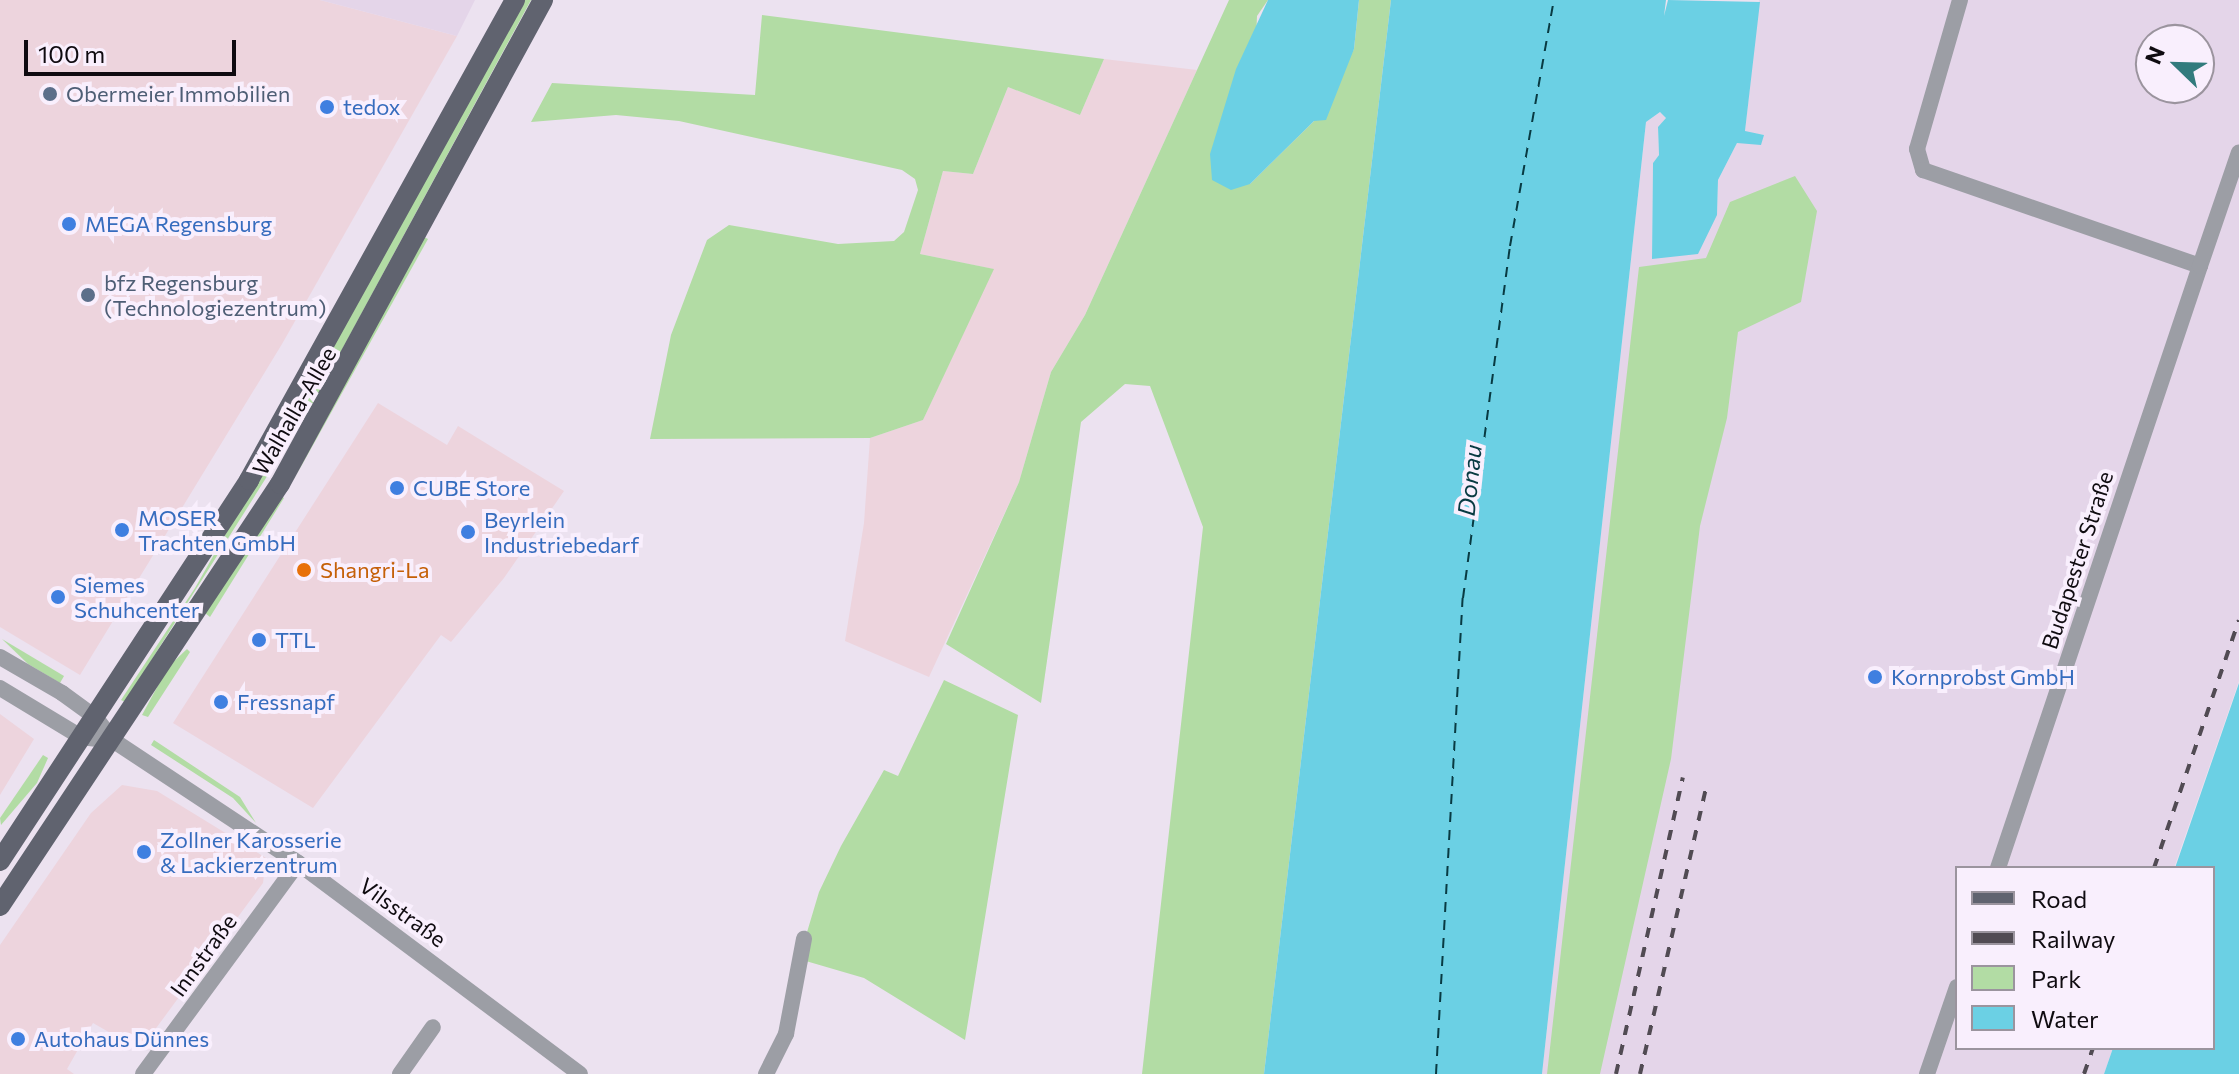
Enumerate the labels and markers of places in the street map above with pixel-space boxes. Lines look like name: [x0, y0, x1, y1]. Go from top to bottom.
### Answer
place label: Obermeier Immobilien: [66, 81, 290, 107]
marker: Obermeier Immobilien: [41, 85, 59, 103]
place label: tedox: [343, 94, 401, 120]
marker: tedox: [318, 98, 336, 116]
place label: MEGA Regensburg: [85, 211, 272, 237]
marker: MEGA Regensburg: [60, 215, 78, 233]
place label: bfz Regensburg (Technologiezentrum): [104, 269, 327, 320]
marker: bfz Regensburg (Technologiezentrum): [79, 286, 97, 304]
place label: CUBE Store: [413, 475, 530, 501]
marker: CUBE Store: [388, 479, 406, 497]
place label: MOSER Trachten GmbH: [138, 504, 296, 556]
place label: Beyrlein Industriebedarf: [484, 506, 639, 558]
marker: MOSER Trachten GmbH: [113, 521, 131, 539]
marker: Beyrlein Industriebedarf: [459, 523, 477, 541]
place label: Shangri-La: [320, 557, 429, 583]
marker: Shangri-La: [295, 561, 313, 579]
place label: Siemes Schuhcenter: [74, 571, 200, 622]
marker: Siemes Schuhcenter: [49, 588, 67, 606]
place label: TTL: [275, 627, 316, 653]
marker: TTL: [250, 631, 268, 649]
place label: Kornprobst GmbH: [1891, 664, 2075, 690]
marker: Kornprobst GmbH: [1866, 668, 1884, 686]
place label: Fressnapf: [237, 689, 335, 715]
marker: Fressnapf: [212, 693, 230, 711]
place label: Zollner Karosserie & Lackierzentrum: [160, 826, 342, 878]
marker: Zollner Karosserie & Lackierzentrum: [135, 843, 153, 861]
place label: Autohaus Dünnes: [34, 1026, 209, 1052]
marker: Autohaus Dünnes: [9, 1030, 27, 1048]

